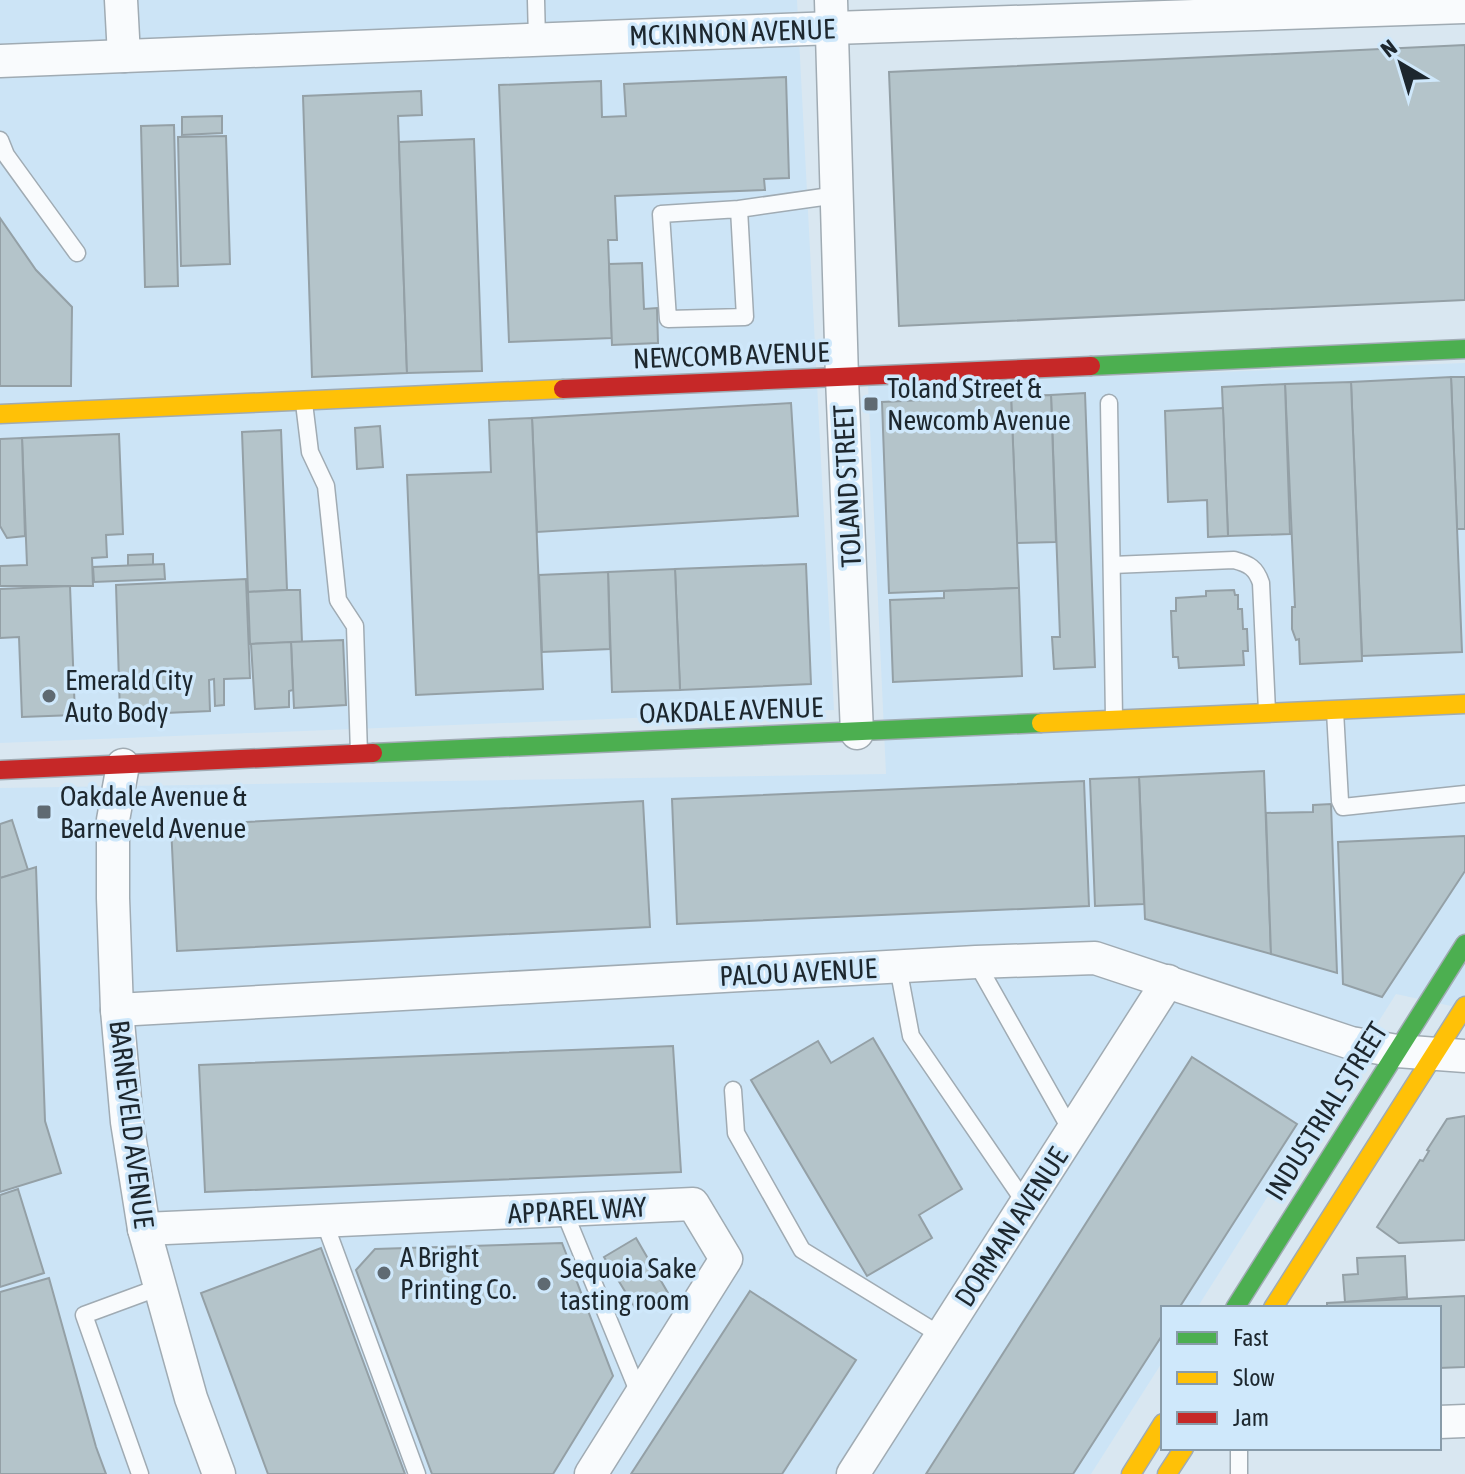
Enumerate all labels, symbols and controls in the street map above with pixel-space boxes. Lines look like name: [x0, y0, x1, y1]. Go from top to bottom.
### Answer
street label: MCKINNON AVENUE: [629, 12, 835, 52]
north arrow: [1361, 24, 1441, 104]
text: N: [1376, 34, 1402, 62]
street label: NEWCOMB AVENUE: [632, 336, 830, 374]
place label: Toland Street & Newcomb Avenue: [887, 372, 1071, 436]
marker: Toland Street & Newcomb Avenue: [862, 395, 880, 413]
street label: TOLAND STREET: [827, 404, 867, 568]
place label: Emerald City Auto Body: [65, 664, 193, 728]
marker: Emerald City Auto Body: [40, 687, 58, 705]
street label: OAKDALE AVENUE: [639, 691, 823, 729]
place label: Oakdale Avenue & Barneveld Avenue: [60, 780, 247, 844]
marker: Oakdale Avenue & Barneveld Avenue: [35, 803, 53, 821]
street label: PALOU AVENUE: [719, 952, 877, 992]
street label: INDUSTRIAL STREET: [1258, 1016, 1394, 1206]
street label: BARNEVELD AVENUE: [103, 1018, 161, 1230]
street label: DORMAN AVENUE: [948, 1142, 1074, 1312]
street label: APPAREL WAY: [507, 1190, 648, 1230]
place label: A Bright Printing Co.: [400, 1241, 517, 1305]
place label: Sequoia Sake tasting room: [560, 1252, 697, 1316]
marker: A Bright Printing Co.: [375, 1264, 393, 1282]
marker: Sequoia Sake tasting room: [535, 1275, 553, 1293]
legend: [1161, 1306, 1441, 1450]
text: Fast: [1233, 1324, 1269, 1351]
text: Slow: [1233, 1364, 1275, 1391]
text: Jam: [1233, 1404, 1269, 1431]

